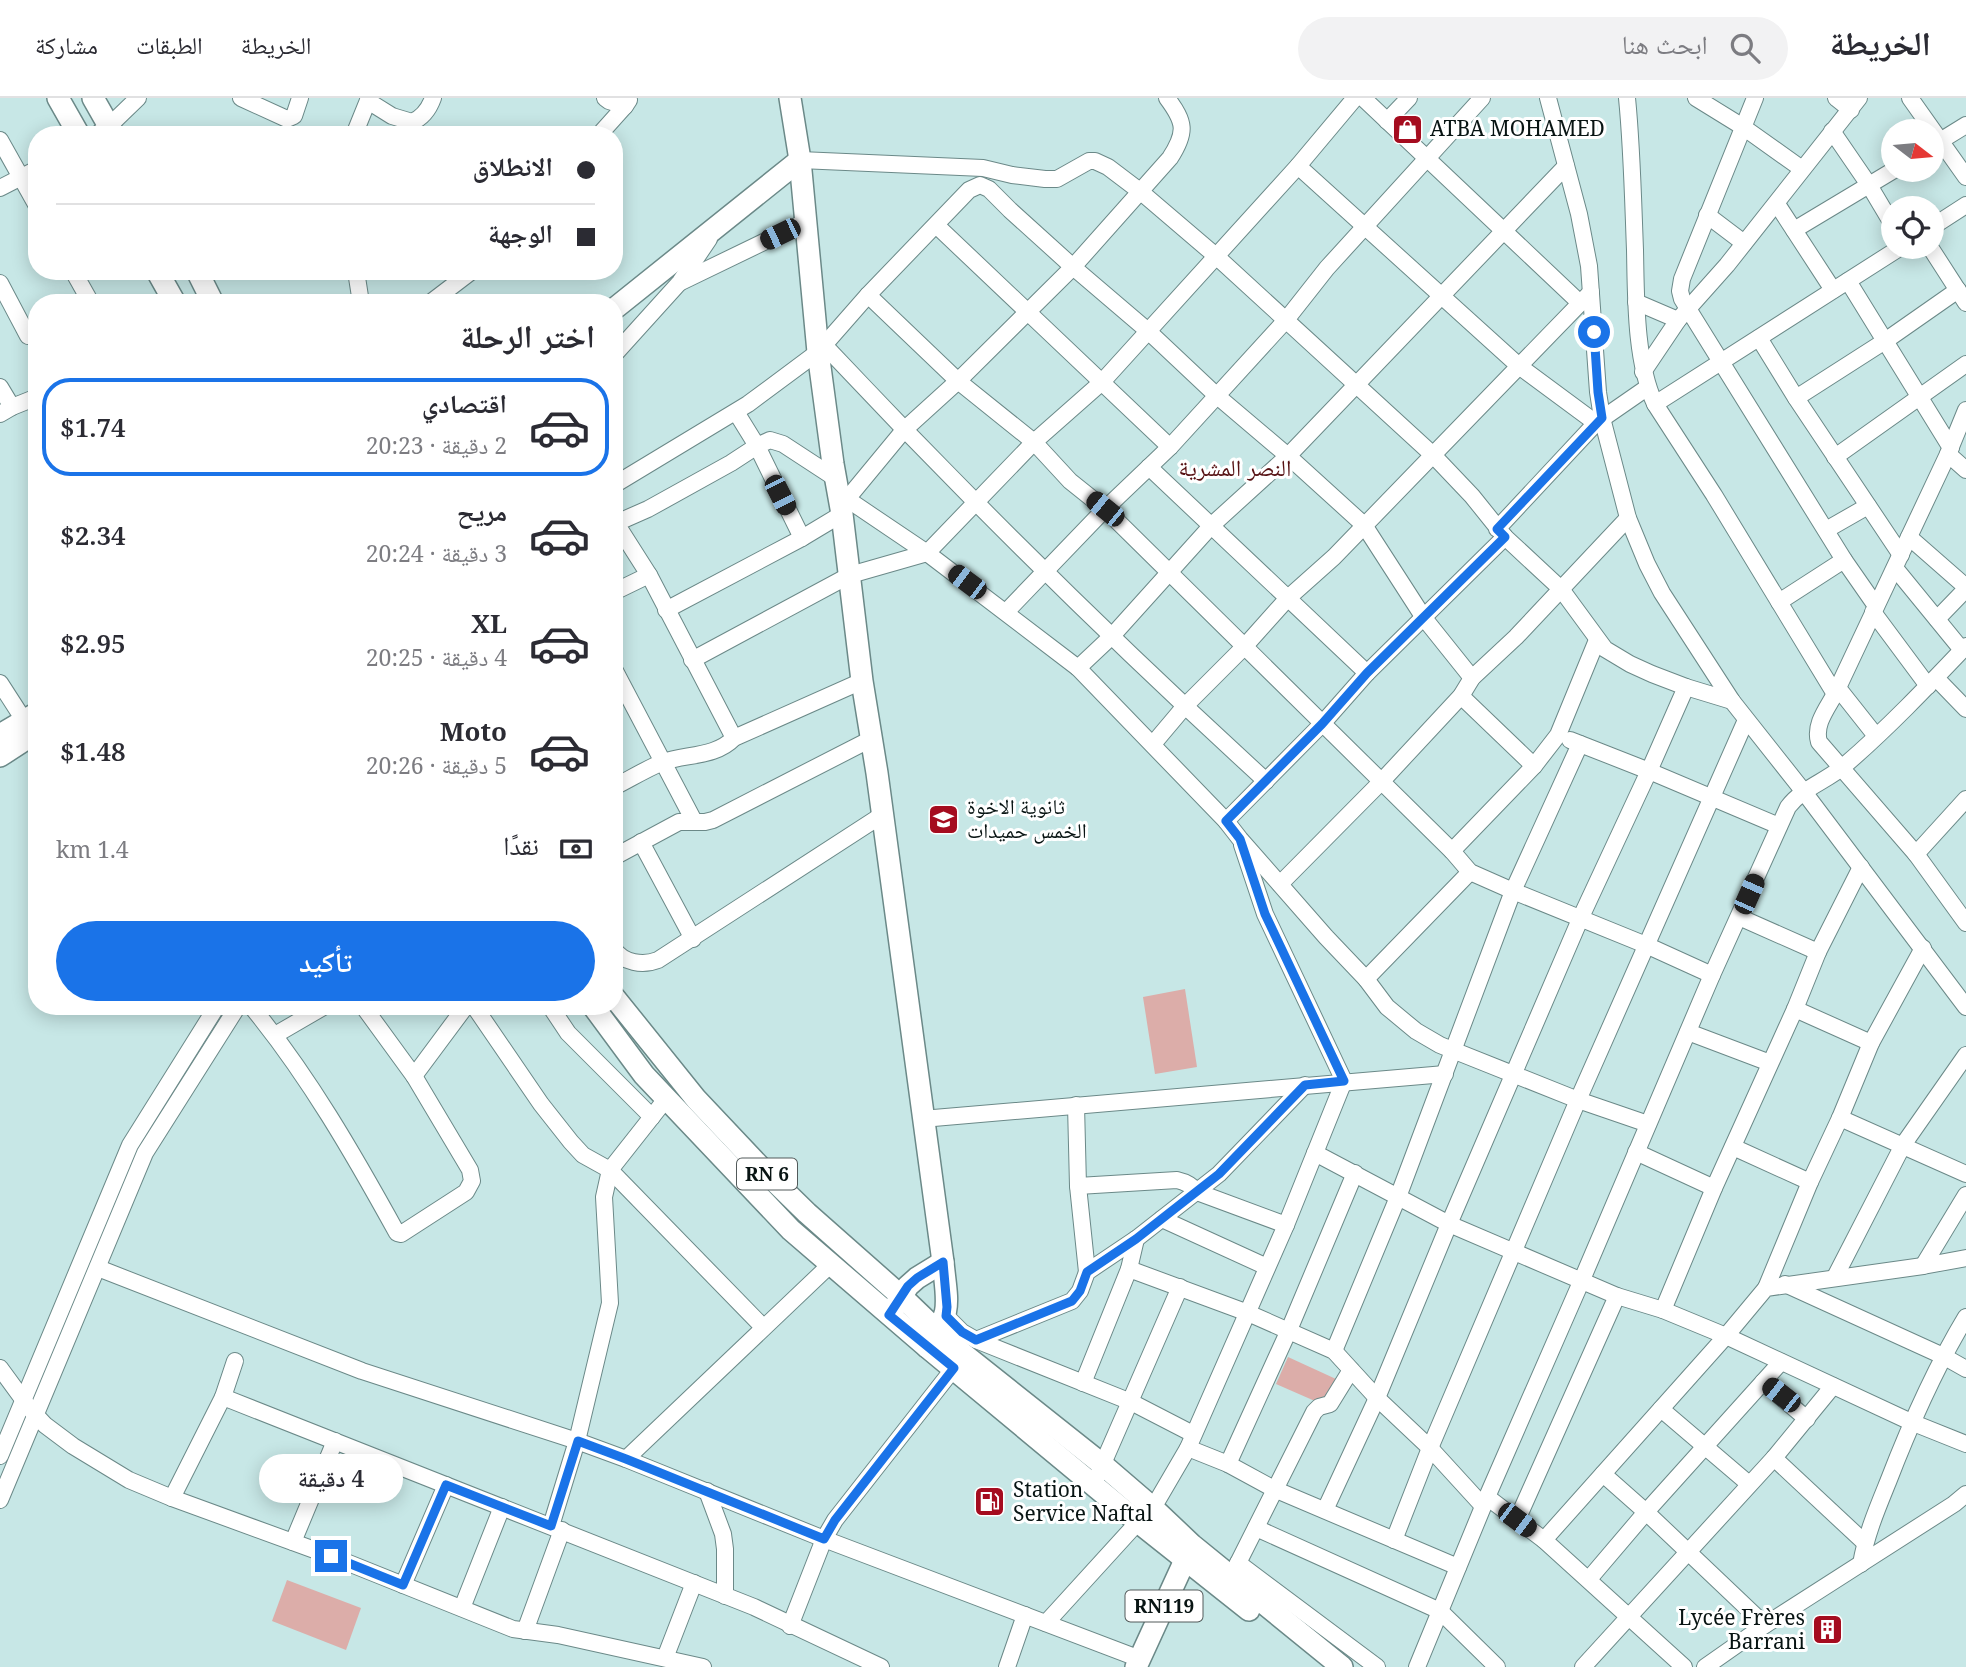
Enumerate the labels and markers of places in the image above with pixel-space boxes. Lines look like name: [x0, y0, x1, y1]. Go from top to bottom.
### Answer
shop icon: ATBA MOHAMED: [1390, 112, 1424, 146]
place label: ATBA MOHAMED: [1430, 114, 1605, 142]
place label: ثانوية الاخوة الخمس حميدات: [967, 792, 1087, 844]
school or university icon: ثانوية الاخوة الخمس حميدات: [927, 802, 961, 836]
place label: Station Service Naftal: [1013, 1475, 1153, 1527]
fuel station icon: Station Service Naftal: [973, 1485, 1007, 1519]
place label: Lycée Frères Barrani: [1678, 1603, 1805, 1655]
building icon: Lycée Frères Barrani: [1811, 1613, 1845, 1647]

